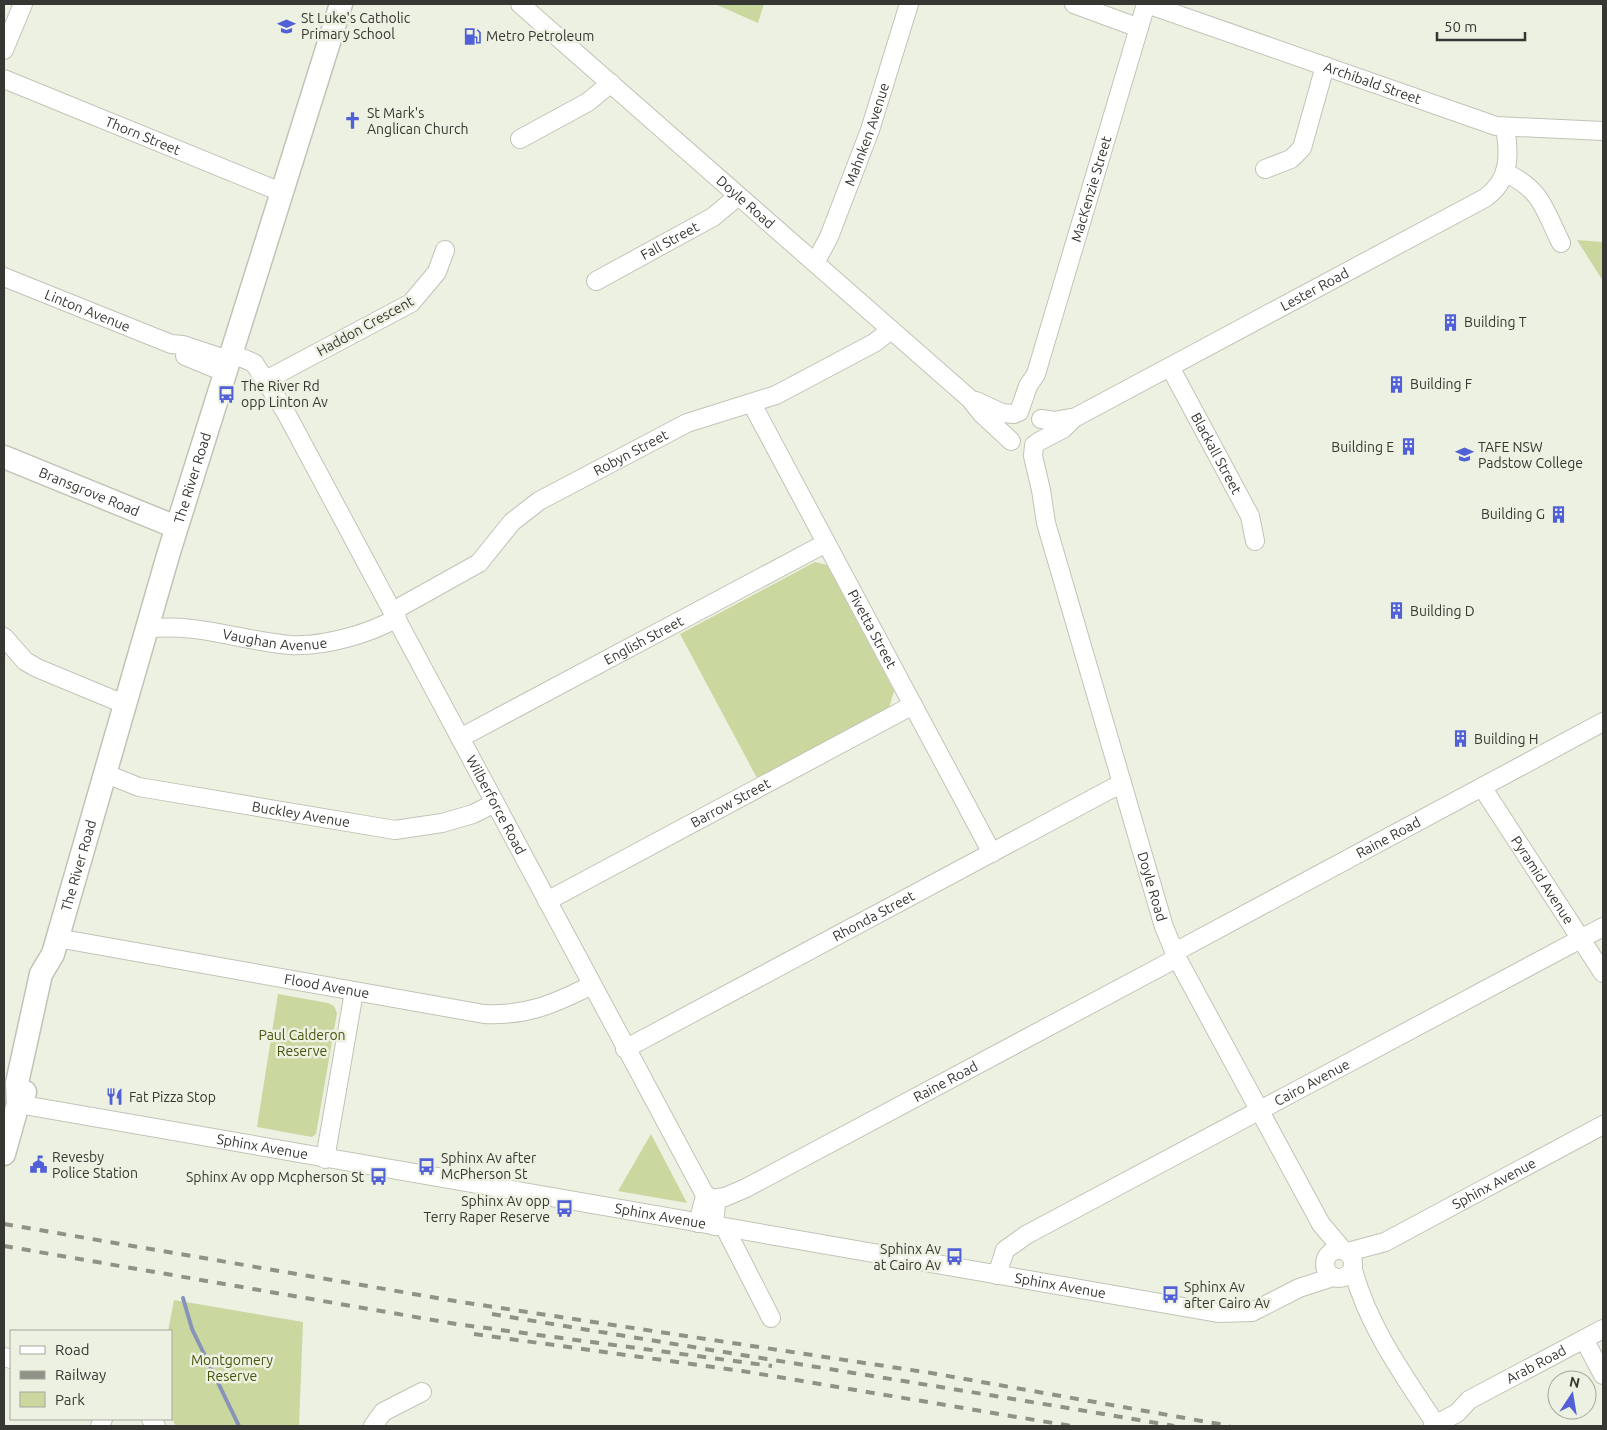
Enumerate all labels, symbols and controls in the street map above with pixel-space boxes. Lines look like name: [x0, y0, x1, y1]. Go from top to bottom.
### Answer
place label: St Luke's Catholic Primary School: [301, 10, 411, 42]
scale bar: [1437, 10, 1524, 42]
school or university icon: St Luke's Catholic Primary School: [277, 16, 297, 36]
text: 50 m: [1444, 18, 1477, 35]
fuel station icon: Metro Petroleum: [462, 26, 482, 46]
place label: Metro Petroleum: [486, 28, 594, 44]
street label: Archibald Street: [1322, 58, 1424, 107]
street label: Mahnken Avenue: [841, 81, 892, 188]
place label: St Mark's Anglican Church: [367, 105, 468, 137]
church icon: St Mark's Anglican Church: [343, 111, 363, 131]
street label: Thorn Street: [103, 113, 183, 158]
street label: MacKenzie Street: [1068, 134, 1114, 244]
street label: Doyle Road: [713, 172, 778, 232]
street label: Fall Street: [638, 218, 702, 263]
street label: Lester Road: [1278, 265, 1351, 314]
street label: Linton Avenue: [42, 286, 133, 335]
street label: Haddon Crescent: [314, 293, 417, 359]
building icon: Building T: [1440, 312, 1460, 332]
place label: Building T: [1464, 314, 1527, 330]
building icon: Building F: [1386, 374, 1406, 394]
place label: Building F: [1410, 376, 1472, 392]
place label: The River Rd opp Linton Av: [241, 378, 328, 410]
bus stop icon: The River Rd opp Linton Av: [217, 384, 237, 404]
street label: Blackall Street: [1188, 410, 1245, 497]
street label: Robyn Street: [591, 426, 671, 479]
street label: The River Road: [171, 431, 214, 525]
building icon: Building E: [1398, 437, 1418, 457]
place label: Building E: [1331, 439, 1394, 455]
place label: TAFE NSW Padstow College: [1478, 439, 1583, 471]
school or university icon: TAFE NSW Padstow College: [1454, 445, 1474, 465]
street label: Bransgrove Road: [37, 464, 142, 519]
building icon: Building G: [1549, 504, 1569, 524]
place label: Building G: [1481, 506, 1545, 522]
street label: Pivetta Street: [845, 587, 900, 671]
building icon: Building D: [1386, 601, 1406, 621]
place label: Building D: [1410, 603, 1475, 619]
street label: English Street: [601, 612, 686, 668]
street label: Vaughan Avenue: [221, 626, 328, 653]
building icon: Building H: [1450, 729, 1470, 749]
place label: Building H: [1474, 731, 1539, 747]
street label: Wilberforce Road: [463, 753, 529, 857]
street label: Barrow Street: [688, 775, 773, 831]
street label: Buckley Avenue: [251, 798, 351, 830]
street label: Raine Road: [1353, 814, 1423, 861]
street label: The River Road: [58, 818, 99, 913]
street label: Pyramid Avenue: [1508, 833, 1577, 927]
street label: Doyle Road: [1134, 850, 1170, 923]
street label: Rhonda Street: [830, 887, 918, 944]
street label: Flood Avenue: [283, 971, 371, 1001]
park label: Paul Calderon Reserve: [258, 1027, 346, 1059]
street label: Cairo Avenue: [1271, 1056, 1352, 1109]
street label: Raine Road: [911, 1058, 980, 1105]
restaurant icon: Fat Pizza Stop: [105, 1087, 125, 1107]
place label: Fat Pizza Stop: [129, 1089, 216, 1105]
street label: Sphinx Avenue: [215, 1131, 309, 1162]
place label: Revesby Police Station: [52, 1149, 138, 1181]
place label: Sphinx Av after McPherson St: [441, 1150, 537, 1182]
public building icon: Revesby Police Station: [28, 1155, 48, 1175]
street label: Sphinx Avenue: [1449, 1155, 1538, 1212]
bus stop icon: Sphinx Av after McPherson St: [417, 1156, 437, 1176]
bus stop icon: Sphinx Av opp Mcpherson St: [368, 1167, 388, 1187]
place label: Sphinx Av opp Mcpherson St: [186, 1169, 364, 1185]
place label: Sphinx Av opp Terry Raper Reserve: [424, 1193, 550, 1225]
bus stop icon: Sphinx Av opp Terry Raper Reserve: [554, 1199, 574, 1219]
street label: Sphinx Avenue: [613, 1200, 707, 1232]
place label: Sphinx Av at Cairo Av: [873, 1241, 941, 1273]
bus stop icon: Sphinx Av at Cairo Av: [945, 1247, 965, 1267]
street label: Sphinx Avenue: [1013, 1270, 1107, 1301]
place label: Sphinx Av after Cairo Av: [1184, 1279, 1270, 1311]
bus stop icon: Sphinx Av after Cairo Av: [1160, 1285, 1180, 1305]
legend: [10, 1330, 172, 1420]
text: Road: [55, 1341, 90, 1358]
street label: Arab Road: [1504, 1342, 1569, 1387]
park label: Montgomery Reserve: [191, 1352, 273, 1384]
text: Railway: [55, 1366, 106, 1383]
north arrow: [1547, 1370, 1597, 1420]
text: N: [1568, 1373, 1581, 1391]
text: Park: [55, 1391, 85, 1408]

